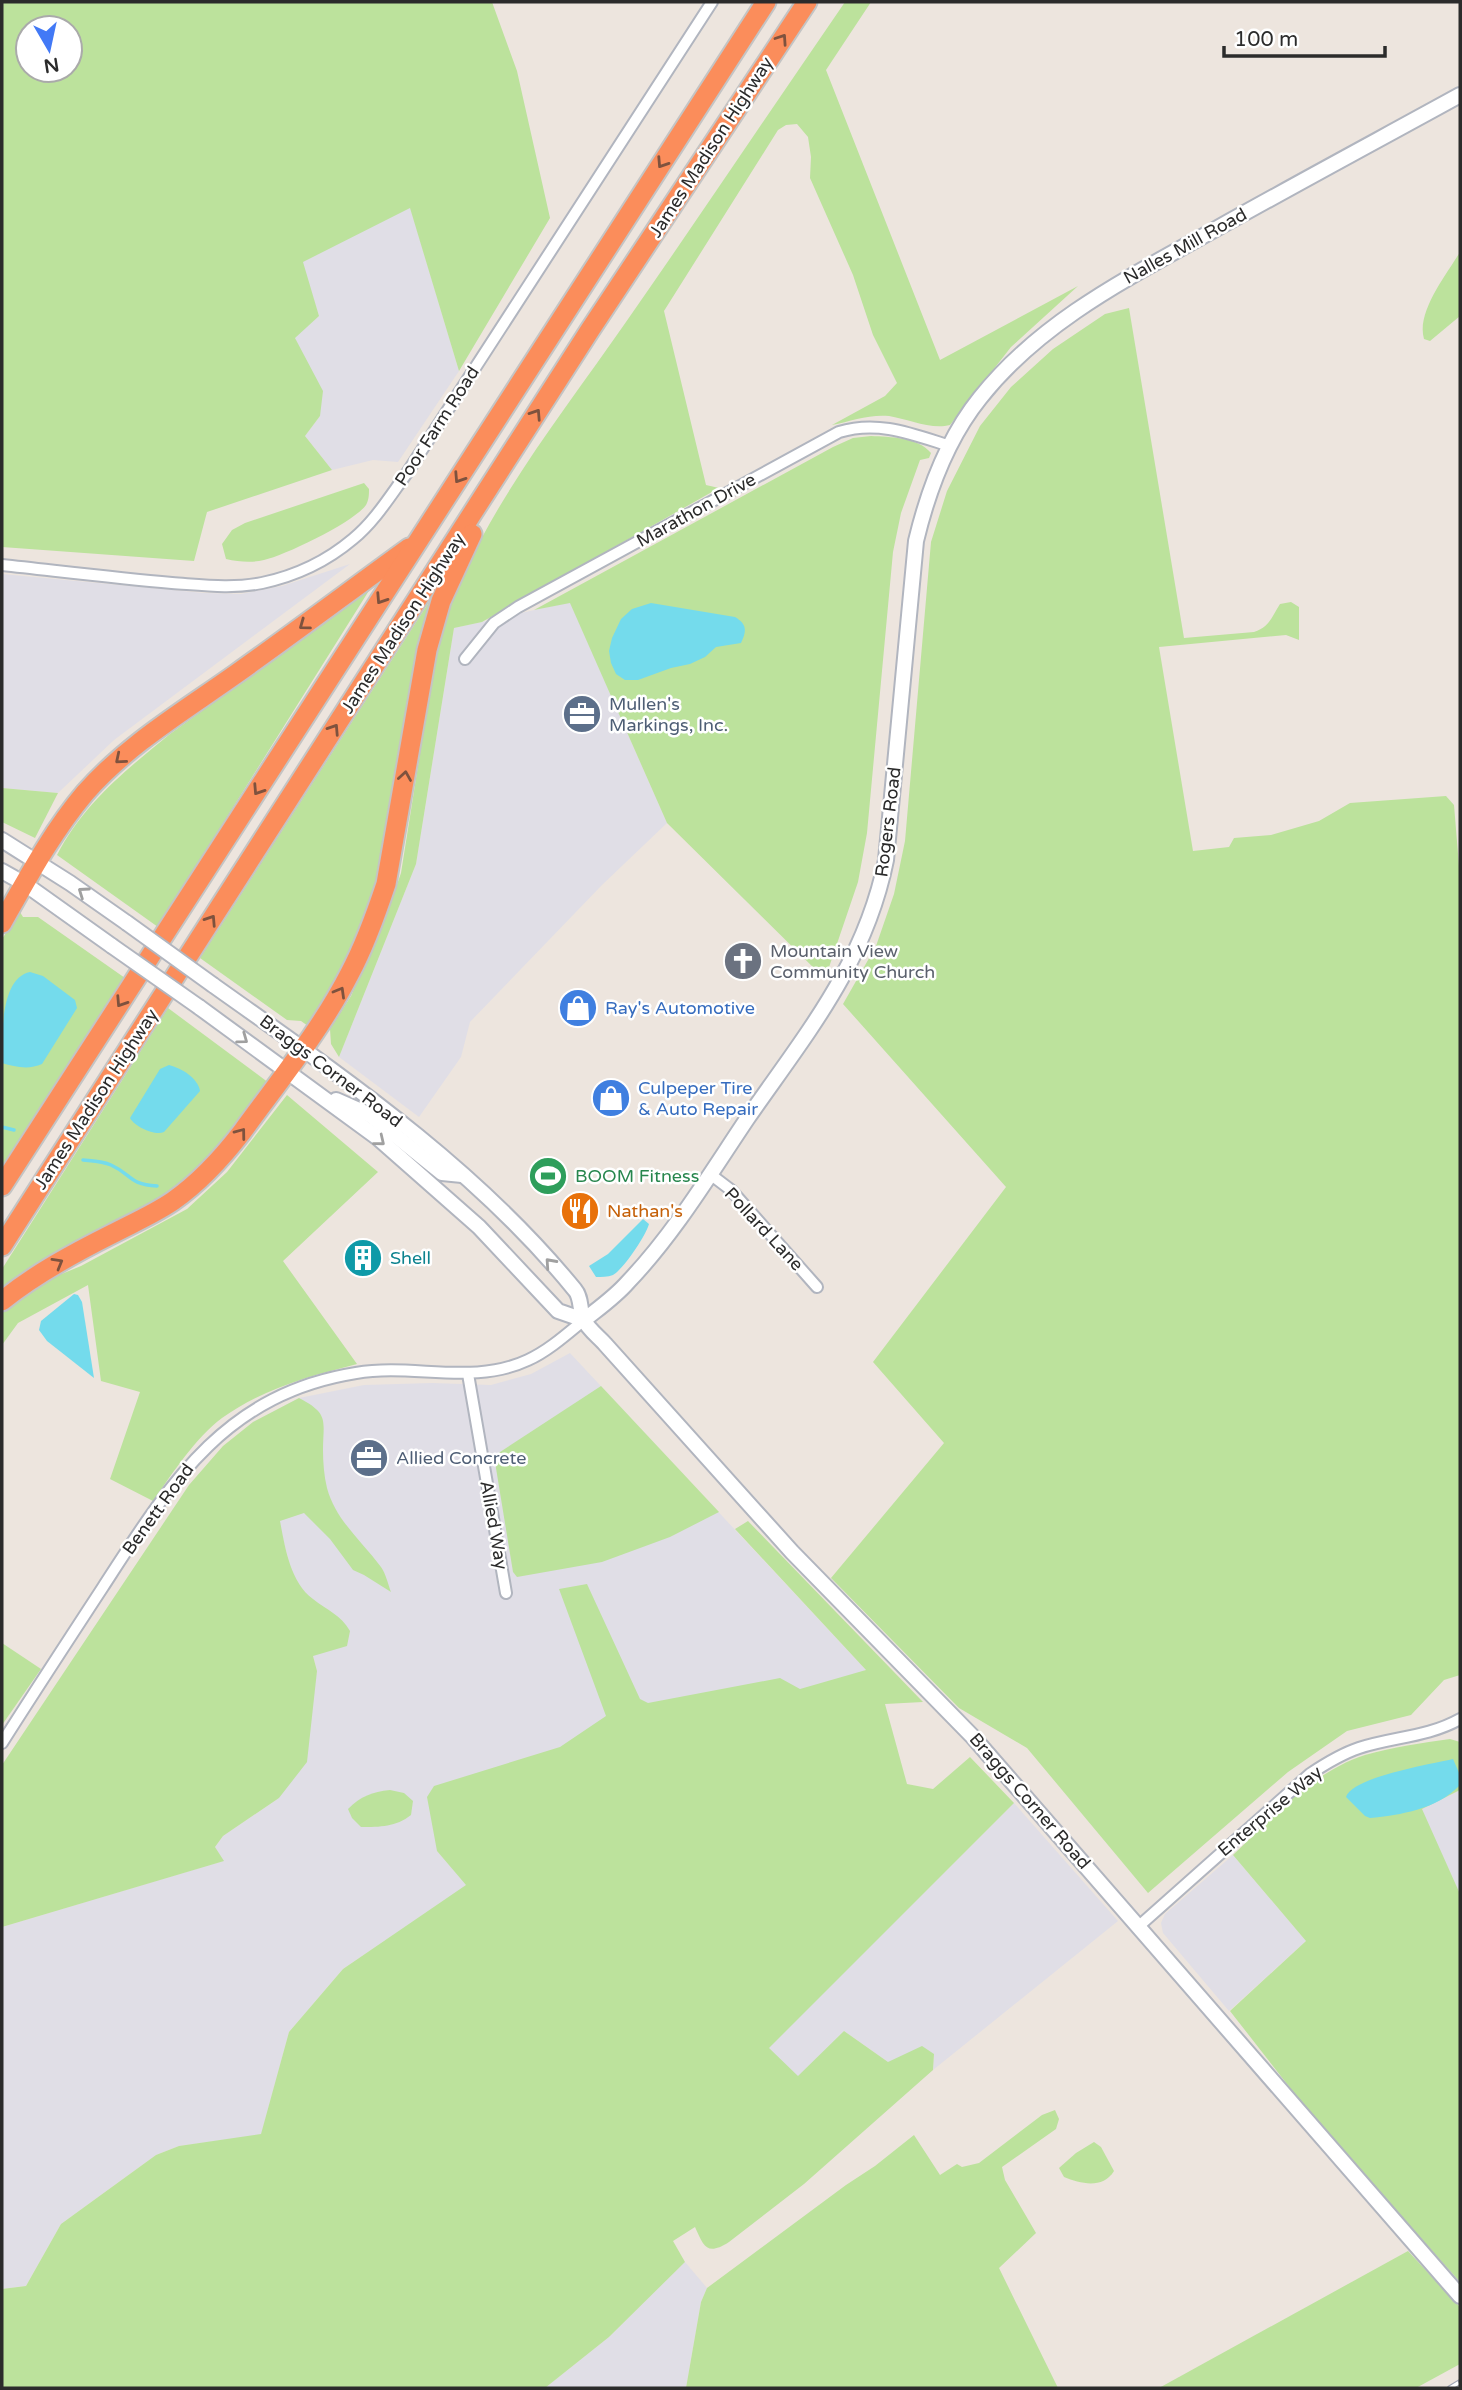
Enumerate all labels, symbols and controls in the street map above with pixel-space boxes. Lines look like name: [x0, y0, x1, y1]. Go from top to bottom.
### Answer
north arrow: [14, 14, 84, 84]
scale bar: [1224, 14, 1385, 58]
text: 100 m: [1234, 27, 1298, 52]
one-way arrow: [774, 34, 787, 47]
street label: James Madison Highway: [644, 52, 778, 241]
text: N: [42, 53, 61, 77]
one-way arrow: [657, 155, 670, 168]
street label: Nalles Mill Road: [1119, 203, 1251, 289]
street label: Poor Farm Road: [390, 362, 484, 490]
one-way arrow: [528, 409, 541, 422]
street label: Marathon Drive: [632, 468, 760, 552]
one-way arrow: [455, 470, 467, 483]
street label: James Madison Highway: [336, 528, 470, 717]
one-way arrow: [376, 591, 389, 604]
one-way arrow: [299, 617, 312, 630]
office icon: Mullen's Markings, Inc.: [561, 693, 603, 735]
place label: Mullen's Markings, Inc.: [609, 693, 728, 736]
one-way arrow: [326, 724, 339, 737]
one-way arrow: [115, 751, 128, 763]
street label: Rogers Road: [870, 766, 906, 878]
one-way arrow: [397, 770, 412, 781]
one-way arrow: [253, 782, 266, 795]
one-way arrow: [78, 888, 91, 900]
one-way arrow: [202, 915, 215, 928]
church icon: Mountain View Community Church: [722, 940, 764, 982]
place label: Mountain View Community Church: [770, 940, 935, 983]
one-way arrow: [332, 986, 345, 999]
shop icon: Ray's Automotive: [557, 987, 599, 1029]
one-way arrow: [116, 994, 129, 1007]
place label: Ray's Automotive: [605, 997, 755, 1019]
street label: James Madison Highway: [29, 1004, 163, 1193]
street label: Braggs Corner Road: [255, 1010, 407, 1132]
one-way arrow: [235, 1030, 247, 1043]
shop icon: Culpeper Tire & Auto Repair: [590, 1077, 632, 1119]
place label: Culpeper Tire & Auto Repair: [638, 1077, 758, 1120]
one-way arrow: [233, 1128, 245, 1140]
one-way arrow: [373, 1132, 385, 1145]
sports icon: BOOM Fitness: [527, 1155, 569, 1197]
place label: BOOM Fitness: [575, 1165, 699, 1187]
street label: Pollard Lane: [720, 1183, 808, 1275]
restaurant icon: Nathan's: [559, 1190, 601, 1232]
place label: Nathan's: [607, 1200, 683, 1222]
building icon: Shell: [342, 1237, 384, 1279]
place label: Shell: [390, 1247, 431, 1269]
one-way arrow: [51, 1258, 64, 1271]
one-way arrow: [546, 1258, 559, 1271]
office icon: Allied Concrete: [348, 1437, 390, 1479]
place label: Allied Concrete: [396, 1447, 526, 1469]
street label: Benett Road: [118, 1459, 198, 1559]
street label: Allied Way: [475, 1479, 513, 1572]
street label: Braggs Corner Road: [965, 1728, 1095, 1874]
street label: Enterprise Way: [1213, 1761, 1327, 1861]

